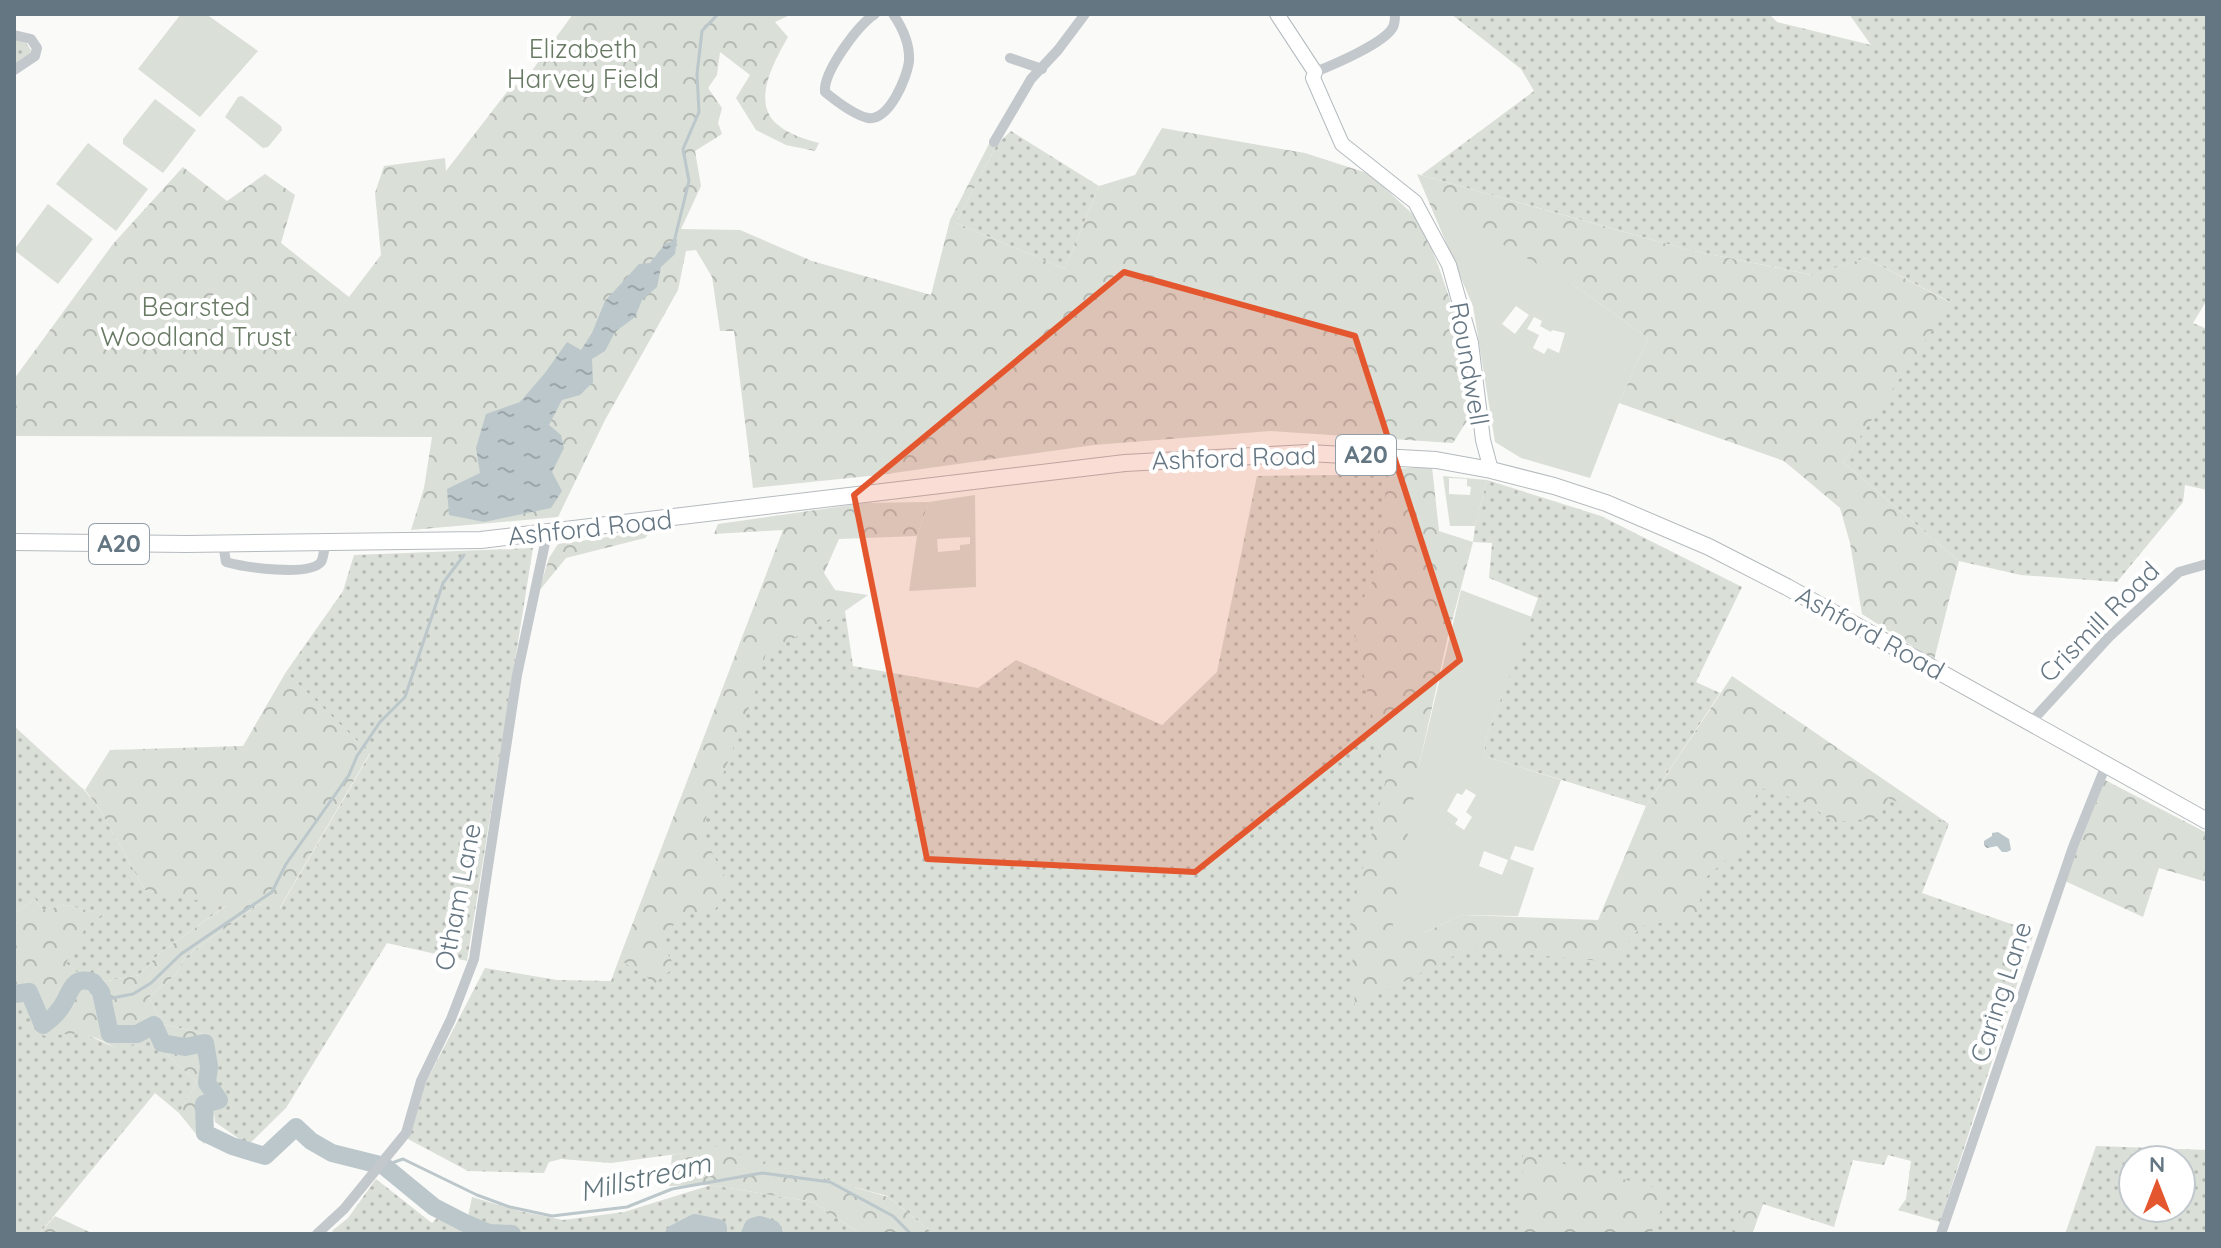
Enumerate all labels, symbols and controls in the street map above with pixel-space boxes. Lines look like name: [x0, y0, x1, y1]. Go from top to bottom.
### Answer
park label: Elizabeth Harvey Field: [507, 32, 659, 95]
park label: Bearsted Woodland Trust: [100, 290, 292, 353]
street label: Roundwell: [1442, 300, 1497, 428]
road number: A20: [1336, 435, 1396, 475]
street label: Ashford Road: [1151, 438, 1317, 477]
street label: Ashford Road: [506, 502, 674, 553]
road number: A20: [89, 524, 149, 564]
street label: Crismill Road: [2031, 554, 2166, 689]
street label: Ashford Road: [1790, 578, 1950, 687]
street label: Otham Lane: [427, 820, 488, 973]
street label: Caring Lane: [1962, 917, 2039, 1066]
water label: Millstream: [576, 1144, 714, 1209]
north arrow: [2117, 1144, 2197, 1224]
text: N: [2149, 1150, 2165, 1178]

